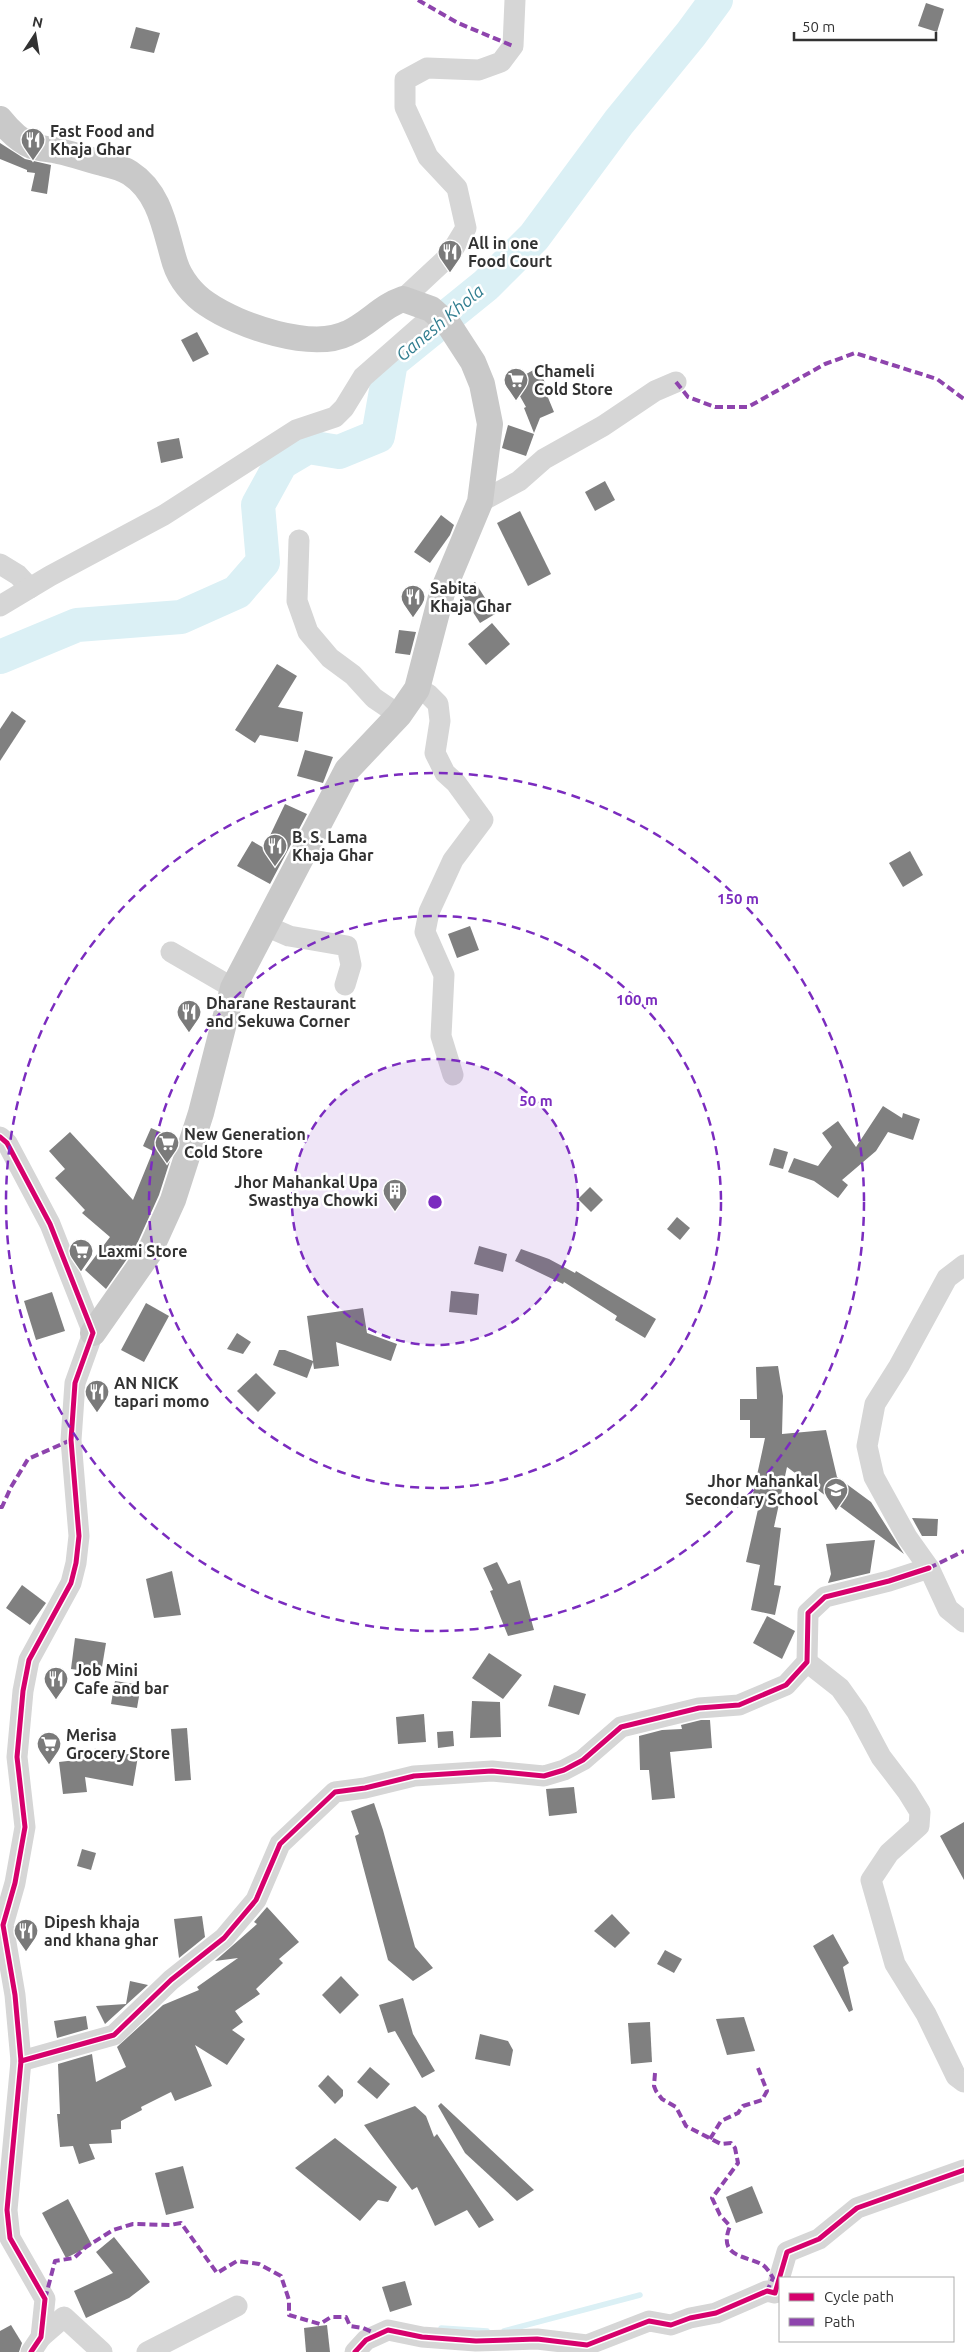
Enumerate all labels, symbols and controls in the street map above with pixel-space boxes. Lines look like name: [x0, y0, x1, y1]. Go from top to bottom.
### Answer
north arrow: [10, 10, 60, 60]
scale bar: [794, 10, 936, 42]
text: N: [31, 13, 44, 31]
text: 50 m: [802, 18, 835, 35]
place label: Fast Food and Khaja Ghar: [50, 122, 155, 158]
restaurant icon: Fast Food and Khaja Ghar: [20, 127, 46, 161]
place label: All in one Food Court: [468, 234, 552, 270]
restaurant icon: All in one Food Court: [437, 239, 463, 273]
water label: Ganesh Khola: [392, 280, 487, 365]
place label: Chameli Cold Store: [534, 362, 613, 398]
supermarket icon: Chameli Cold Store: [503, 367, 529, 401]
place label: Sabita Khaja Ghar: [430, 579, 512, 615]
restaurant icon: Sabita Khaja Ghar: [400, 584, 426, 618]
place label: B. S. Lama Khaja Ghar: [292, 828, 374, 864]
restaurant icon: B. S. Lama Khaja Ghar: [262, 833, 288, 867]
text: 150 m: [717, 890, 759, 907]
text: 100 m: [616, 991, 658, 1008]
place label: Dharane Restaurant and Sekuwa Corner: [206, 994, 356, 1030]
restaurant icon: Dharane Restaurant and Sekuwa Corner: [176, 999, 202, 1033]
text: 50 m: [519, 1092, 553, 1109]
place label: New Generation Cold Store: [184, 1125, 306, 1161]
supermarket icon: New Generation Cold Store: [154, 1130, 180, 1164]
place label: Jhor Mahankal Upa Swasthya Chowki: [234, 1173, 378, 1209]
building icon: Jhor Mahankal Upa Swasthya Chowki: [382, 1178, 408, 1212]
centre of rings: [426, 1193, 444, 1211]
supermarket icon: Laxmi Store: [68, 1238, 94, 1272]
place label: Laxmi Store: [98, 1242, 187, 1260]
place label: AN NICK tapari momo: [114, 1374, 209, 1410]
restaurant icon: AN NICK tapari momo: [84, 1379, 110, 1413]
place label: Jhor Mahankal Secondary School: [685, 1472, 818, 1508]
school or university icon: Jhor Mahankal Secondary School: [823, 1477, 849, 1511]
place label: Job Mini Cafe and bar: [74, 1661, 169, 1697]
restaurant icon: Job Mini Cafe and bar: [43, 1666, 69, 1700]
place label: Merisa Grocery Store: [66, 1726, 170, 1762]
supermarket icon: Merisa Grocery Store: [36, 1731, 62, 1765]
place label: Dipesh khaja and khana ghar: [44, 1913, 159, 1949]
restaurant icon: Dipesh khaja and khana ghar: [13, 1918, 39, 1952]
legend: [779, 2277, 954, 2342]
text: Cycle path: [824, 2288, 894, 2305]
text: Path: [824, 2313, 855, 2330]

